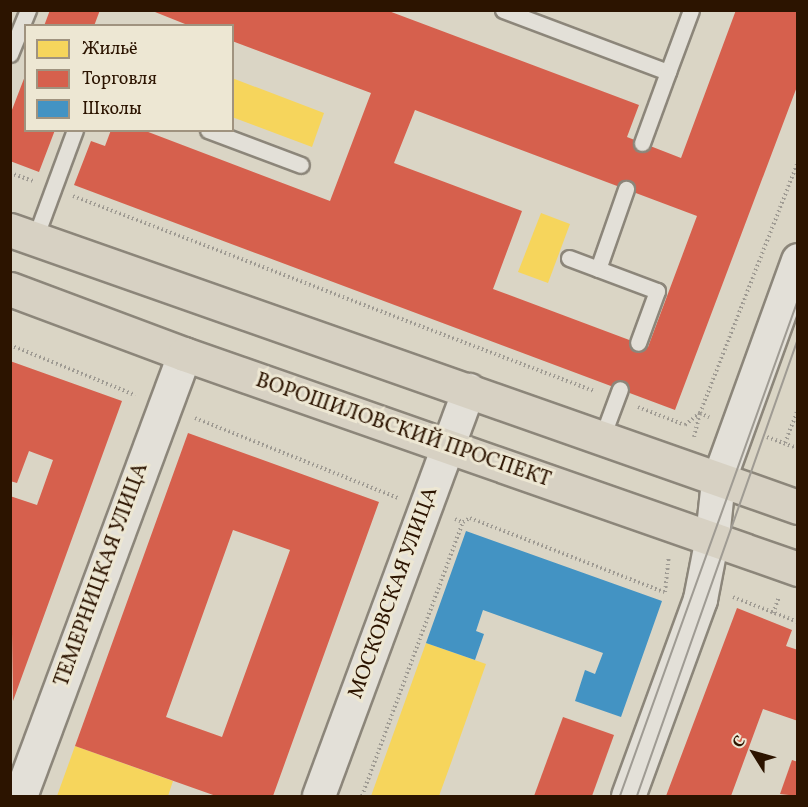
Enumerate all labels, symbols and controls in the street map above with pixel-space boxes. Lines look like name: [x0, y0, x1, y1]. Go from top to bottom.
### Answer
legend: [24, 24, 234, 132]
text: Жильё: [82, 37, 138, 62]
text: Торговля: [82, 67, 157, 92]
text: Школы: [82, 97, 142, 122]
street label: ВОРОШИЛОВСКИЙ ПРОСПЕКТ: [252, 369, 554, 493]
street label: ТЕМЕРНИЦКАЯ УЛИЦА: [50, 460, 154, 690]
street label: МОСКОВСКАЯ УЛИЦА: [344, 484, 444, 702]
north arrow: [724, 723, 784, 783]
text: С: [728, 731, 752, 753]

